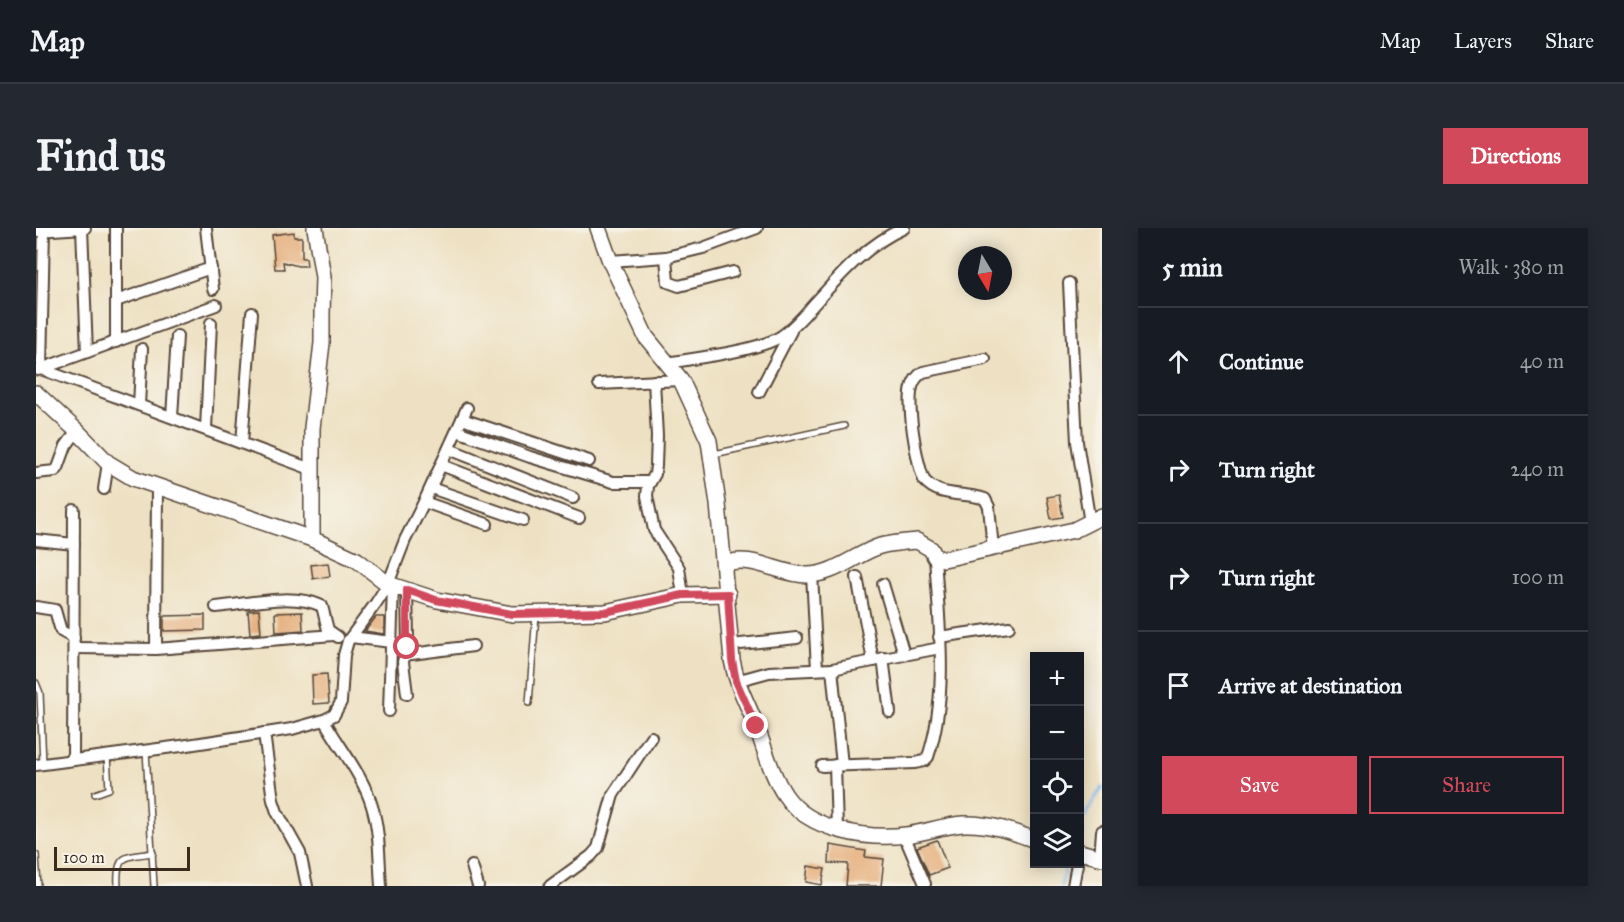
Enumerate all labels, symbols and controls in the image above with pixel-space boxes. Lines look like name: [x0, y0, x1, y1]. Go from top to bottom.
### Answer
text: Map: [30, 24, 85, 59]
text: Map: [1380, 28, 1421, 54]
text: Layers: [1454, 28, 1512, 54]
text: Share: [1545, 28, 1594, 54]
button: Directions: [1443, 128, 1588, 184]
text: Find us: [36, 130, 166, 182]
north arrow: [958, 246, 1012, 300]
text: 5 min: [1162, 251, 1223, 283]
text: Walk · 380 m: [1458, 255, 1564, 279]
icon: ahead: [1162, 345, 1195, 378]
text: Continue: [1219, 348, 1304, 375]
text: 40 m: [1520, 349, 1564, 373]
icon: right: [1162, 453, 1195, 486]
text: Turn right: [1219, 456, 1315, 483]
text: 240 m: [1510, 457, 1564, 481]
icon: right: [1162, 561, 1195, 594]
text: Turn right: [1219, 564, 1315, 591]
text: 100 m: [1512, 565, 1564, 589]
route start: [393, 633, 419, 659]
map controls: [1030, 652, 1084, 868]
button: +: [1030, 652, 1084, 706]
icon: arrive: [1162, 669, 1195, 702]
text: Arrive at destination: [1219, 672, 1402, 699]
button: −: [1030, 706, 1084, 760]
route end: [742, 712, 768, 738]
button: Save: [1162, 756, 1357, 814]
button: Share: [1369, 756, 1564, 814]
button: locate: [1030, 760, 1084, 814]
button: layers: [1030, 814, 1084, 868]
scale bar: [54, 844, 190, 872]
text: 100 m: [63, 848, 105, 867]

